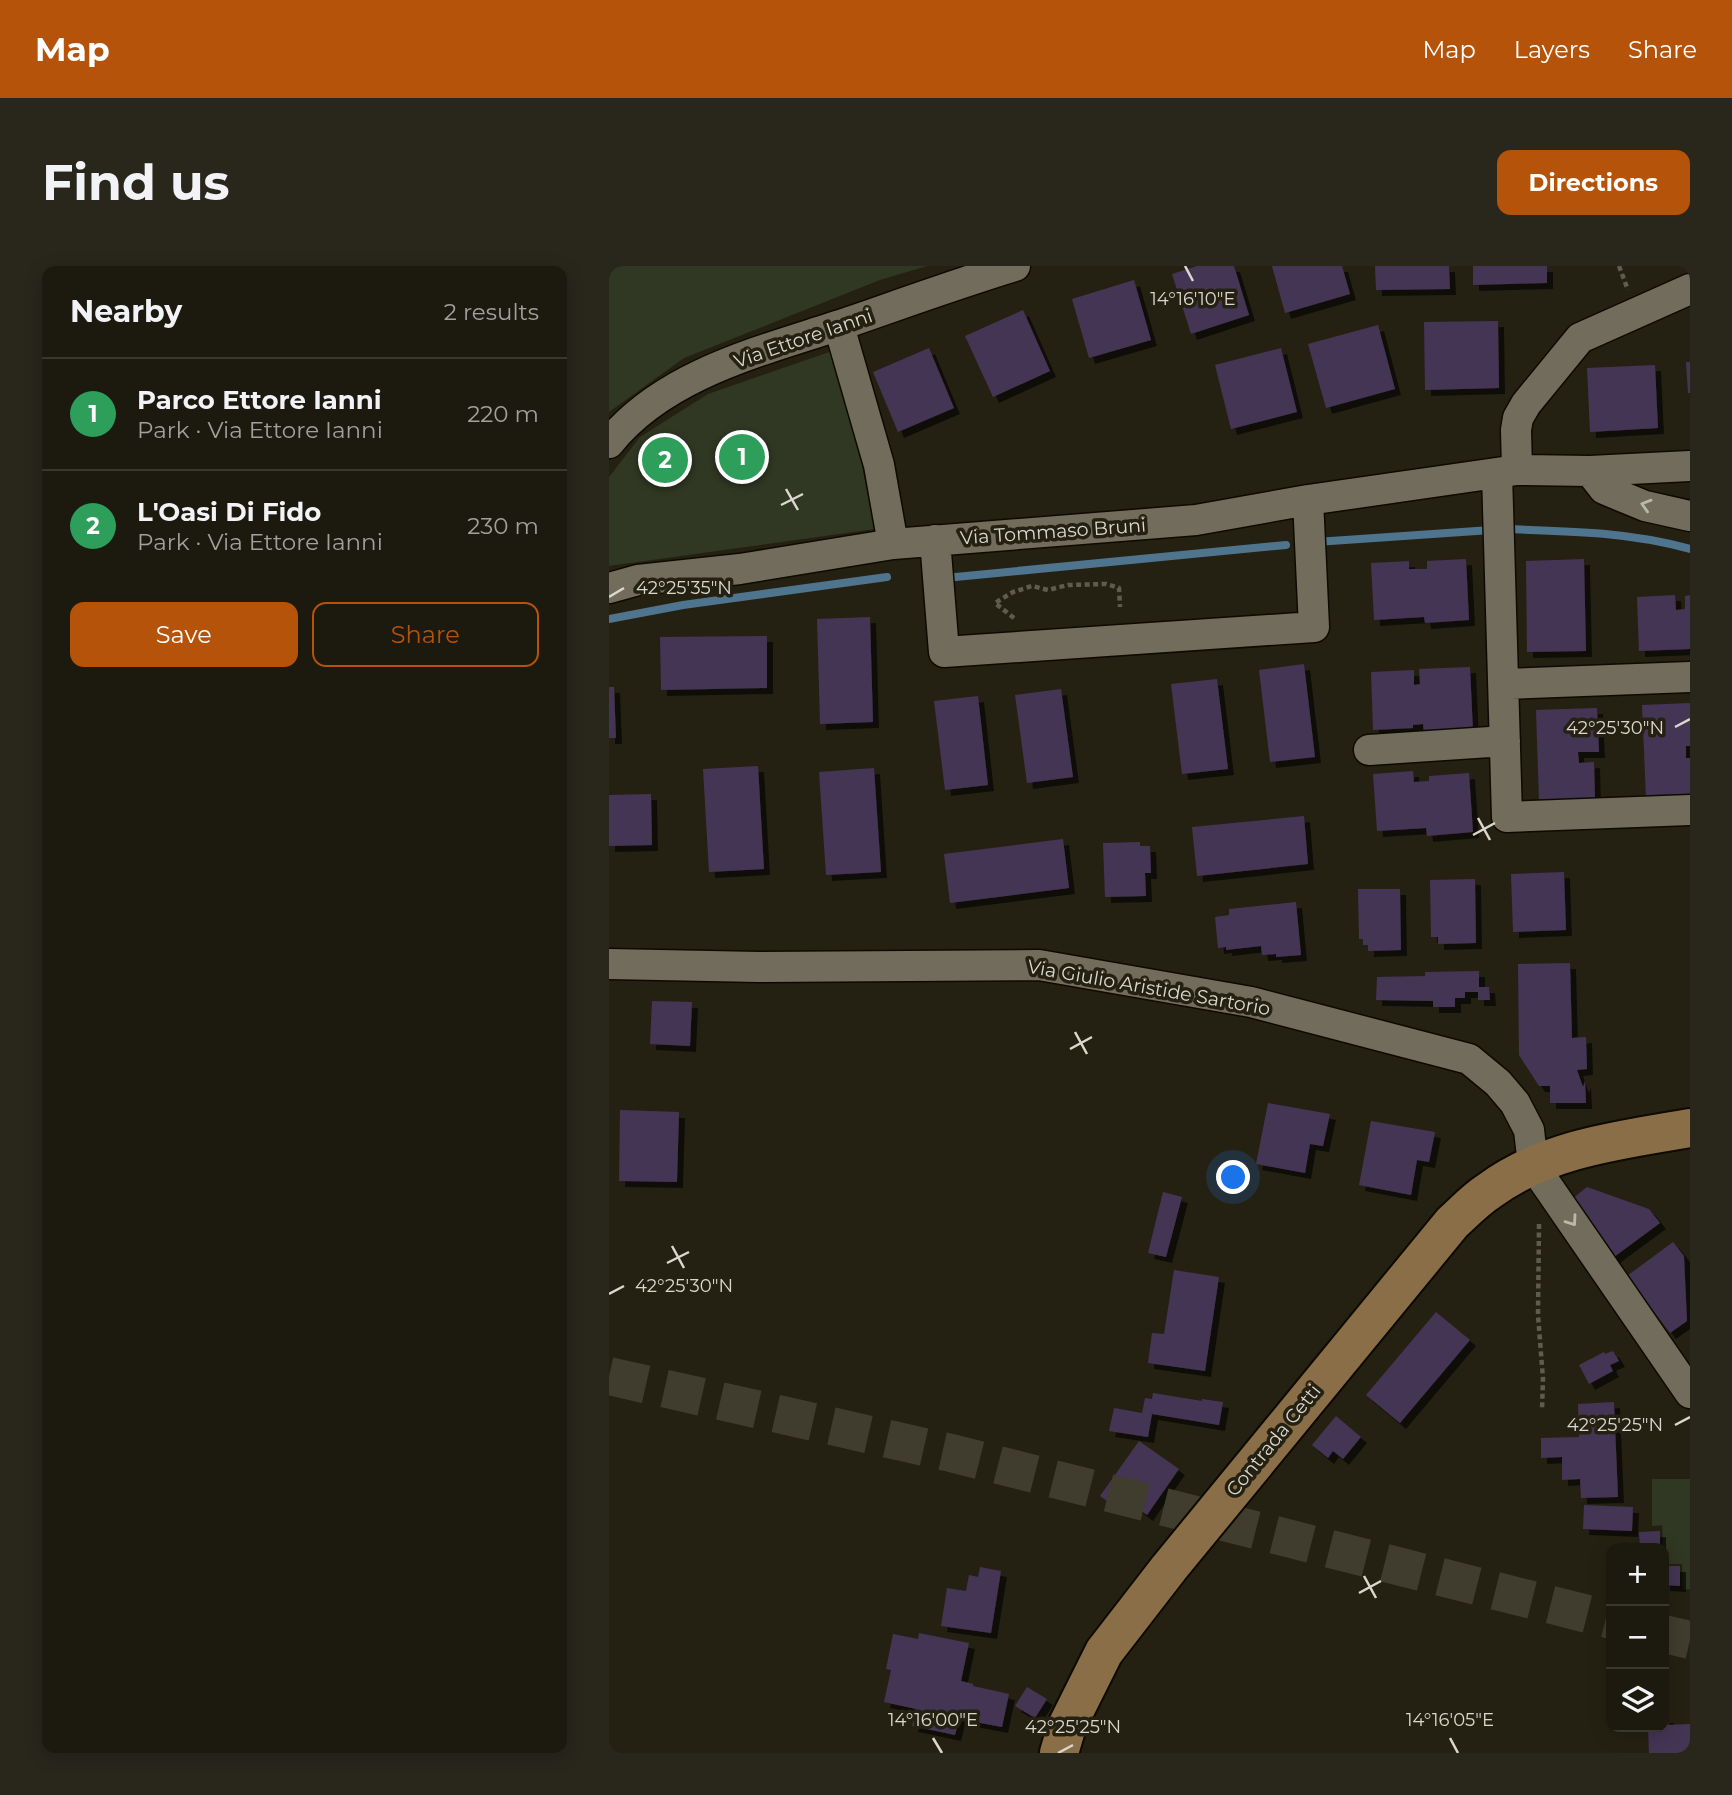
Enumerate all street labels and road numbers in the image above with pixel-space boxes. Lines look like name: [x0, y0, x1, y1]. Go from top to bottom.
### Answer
street label: Via Ettore Ianni: [731, 304, 875, 373]
street label: Via Tommaso Bruni: [959, 514, 1147, 549]
street label: Via Giulio Aristide Sartorio: [1026, 955, 1272, 1020]
street label: Contrada Cetti: [1221, 1380, 1326, 1501]

